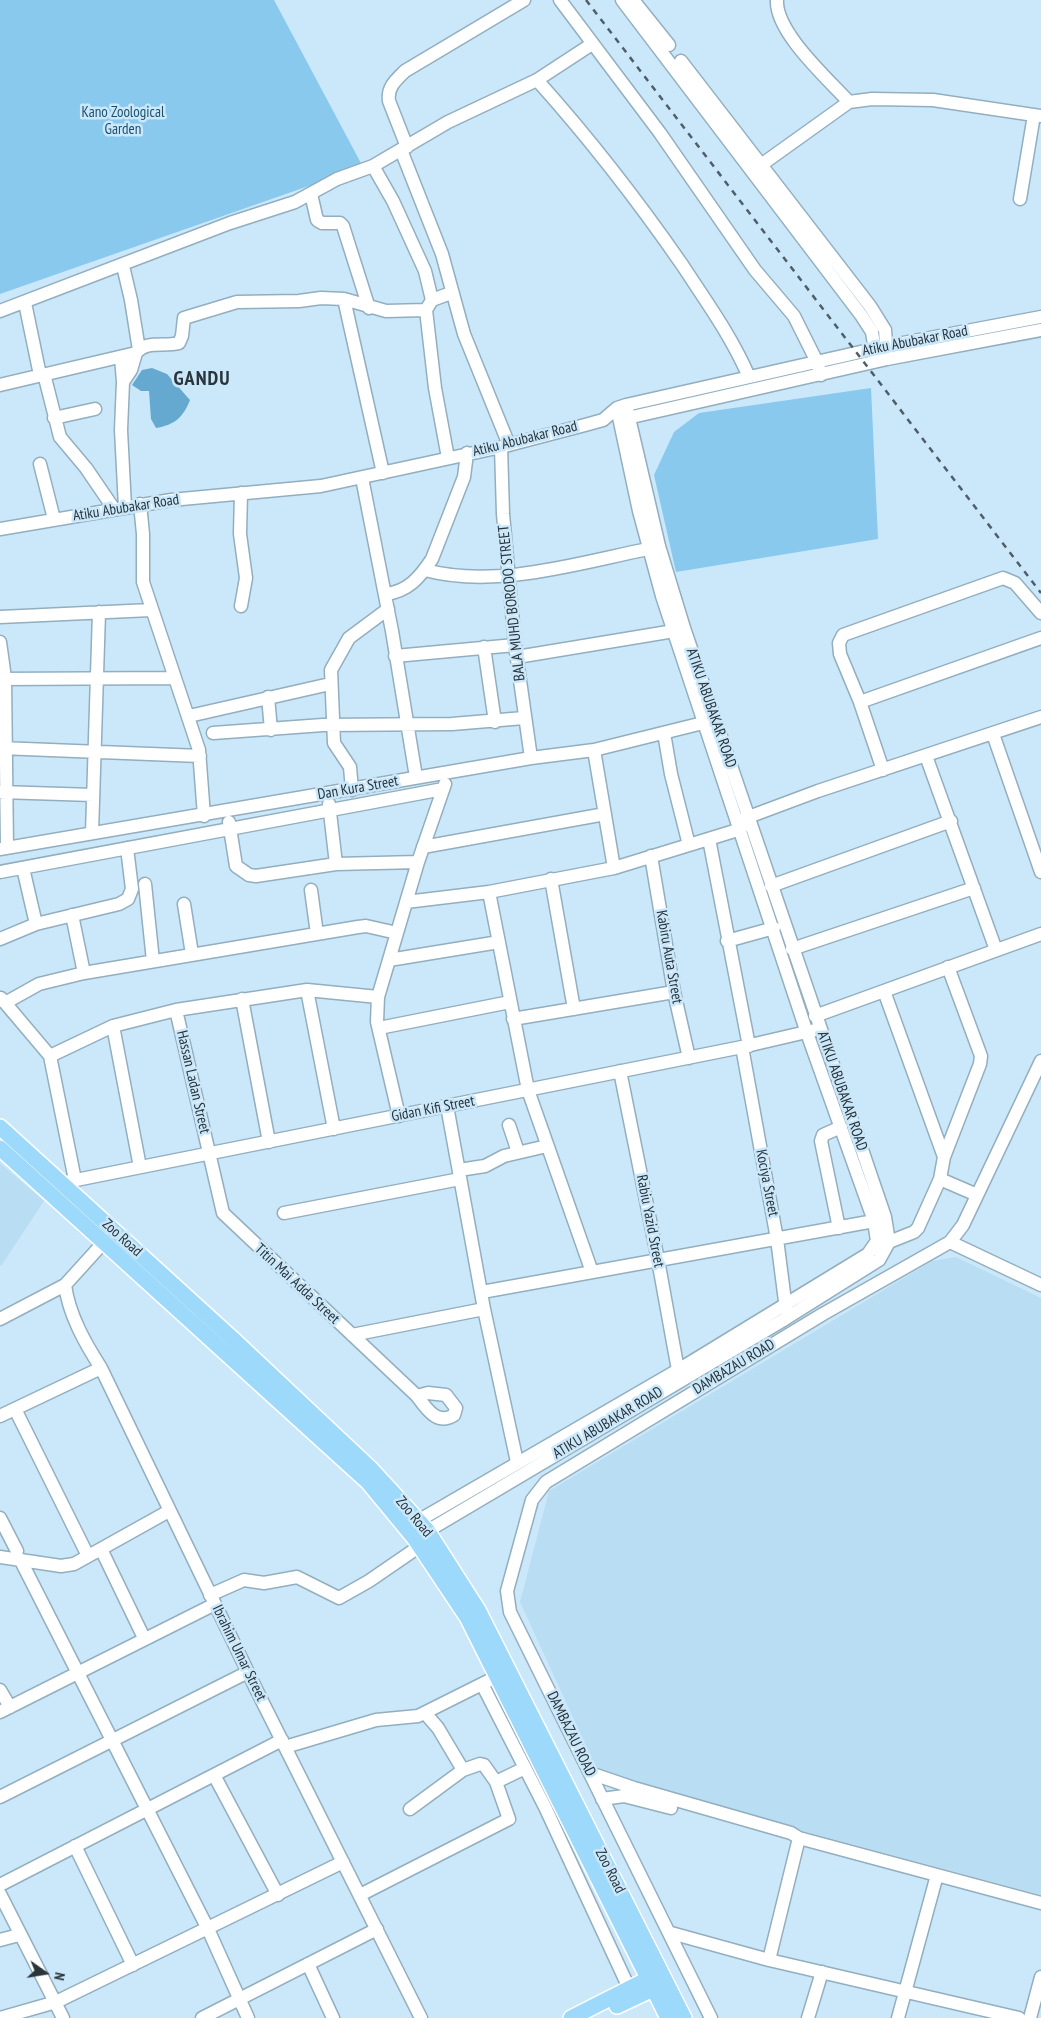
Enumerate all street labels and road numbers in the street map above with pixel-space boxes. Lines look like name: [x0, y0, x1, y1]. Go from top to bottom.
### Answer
street label: Atiku Abubakar Road: [861, 322, 969, 360]
street label: Atiku Abubakar Road: [471, 417, 579, 461]
street label: Atiku Abubakar Road: [72, 491, 180, 525]
street label: BALA MUHD BORODO STREET: [495, 524, 529, 682]
street label: ATIKU ABUBAKAR ROAD: [682, 646, 740, 770]
street label: Dan Kura Street: [316, 772, 400, 804]
street label: Kabiru Auta Street: [652, 909, 686, 1005]
street label: Hassan Ladan Street: [172, 1029, 214, 1135]
street label: ATIKU ABUBAKAR ROAD: [813, 1029, 871, 1153]
street label: Gidan Kifi Street: [390, 1092, 476, 1126]
street label: Kociya Street: [752, 1148, 782, 1218]
street label: Rabiu Yazid Street: [632, 1173, 668, 1269]
street label: Zoo Road: [98, 1215, 146, 1261]
street label: Titin Mai Adda Street: [251, 1240, 343, 1328]
street label: DAMBAZAU ROAD: [690, 1336, 778, 1398]
street label: ATIKU ABUBAKAR ROAD: [550, 1383, 666, 1463]
street label: Zoo Road: [392, 1493, 436, 1541]
street label: Ibrahim Umar Street: [208, 1602, 270, 1704]
street label: DAMBAZAU ROAD: [543, 1689, 599, 1779]
street label: Zoo Road: [591, 1846, 629, 1896]

